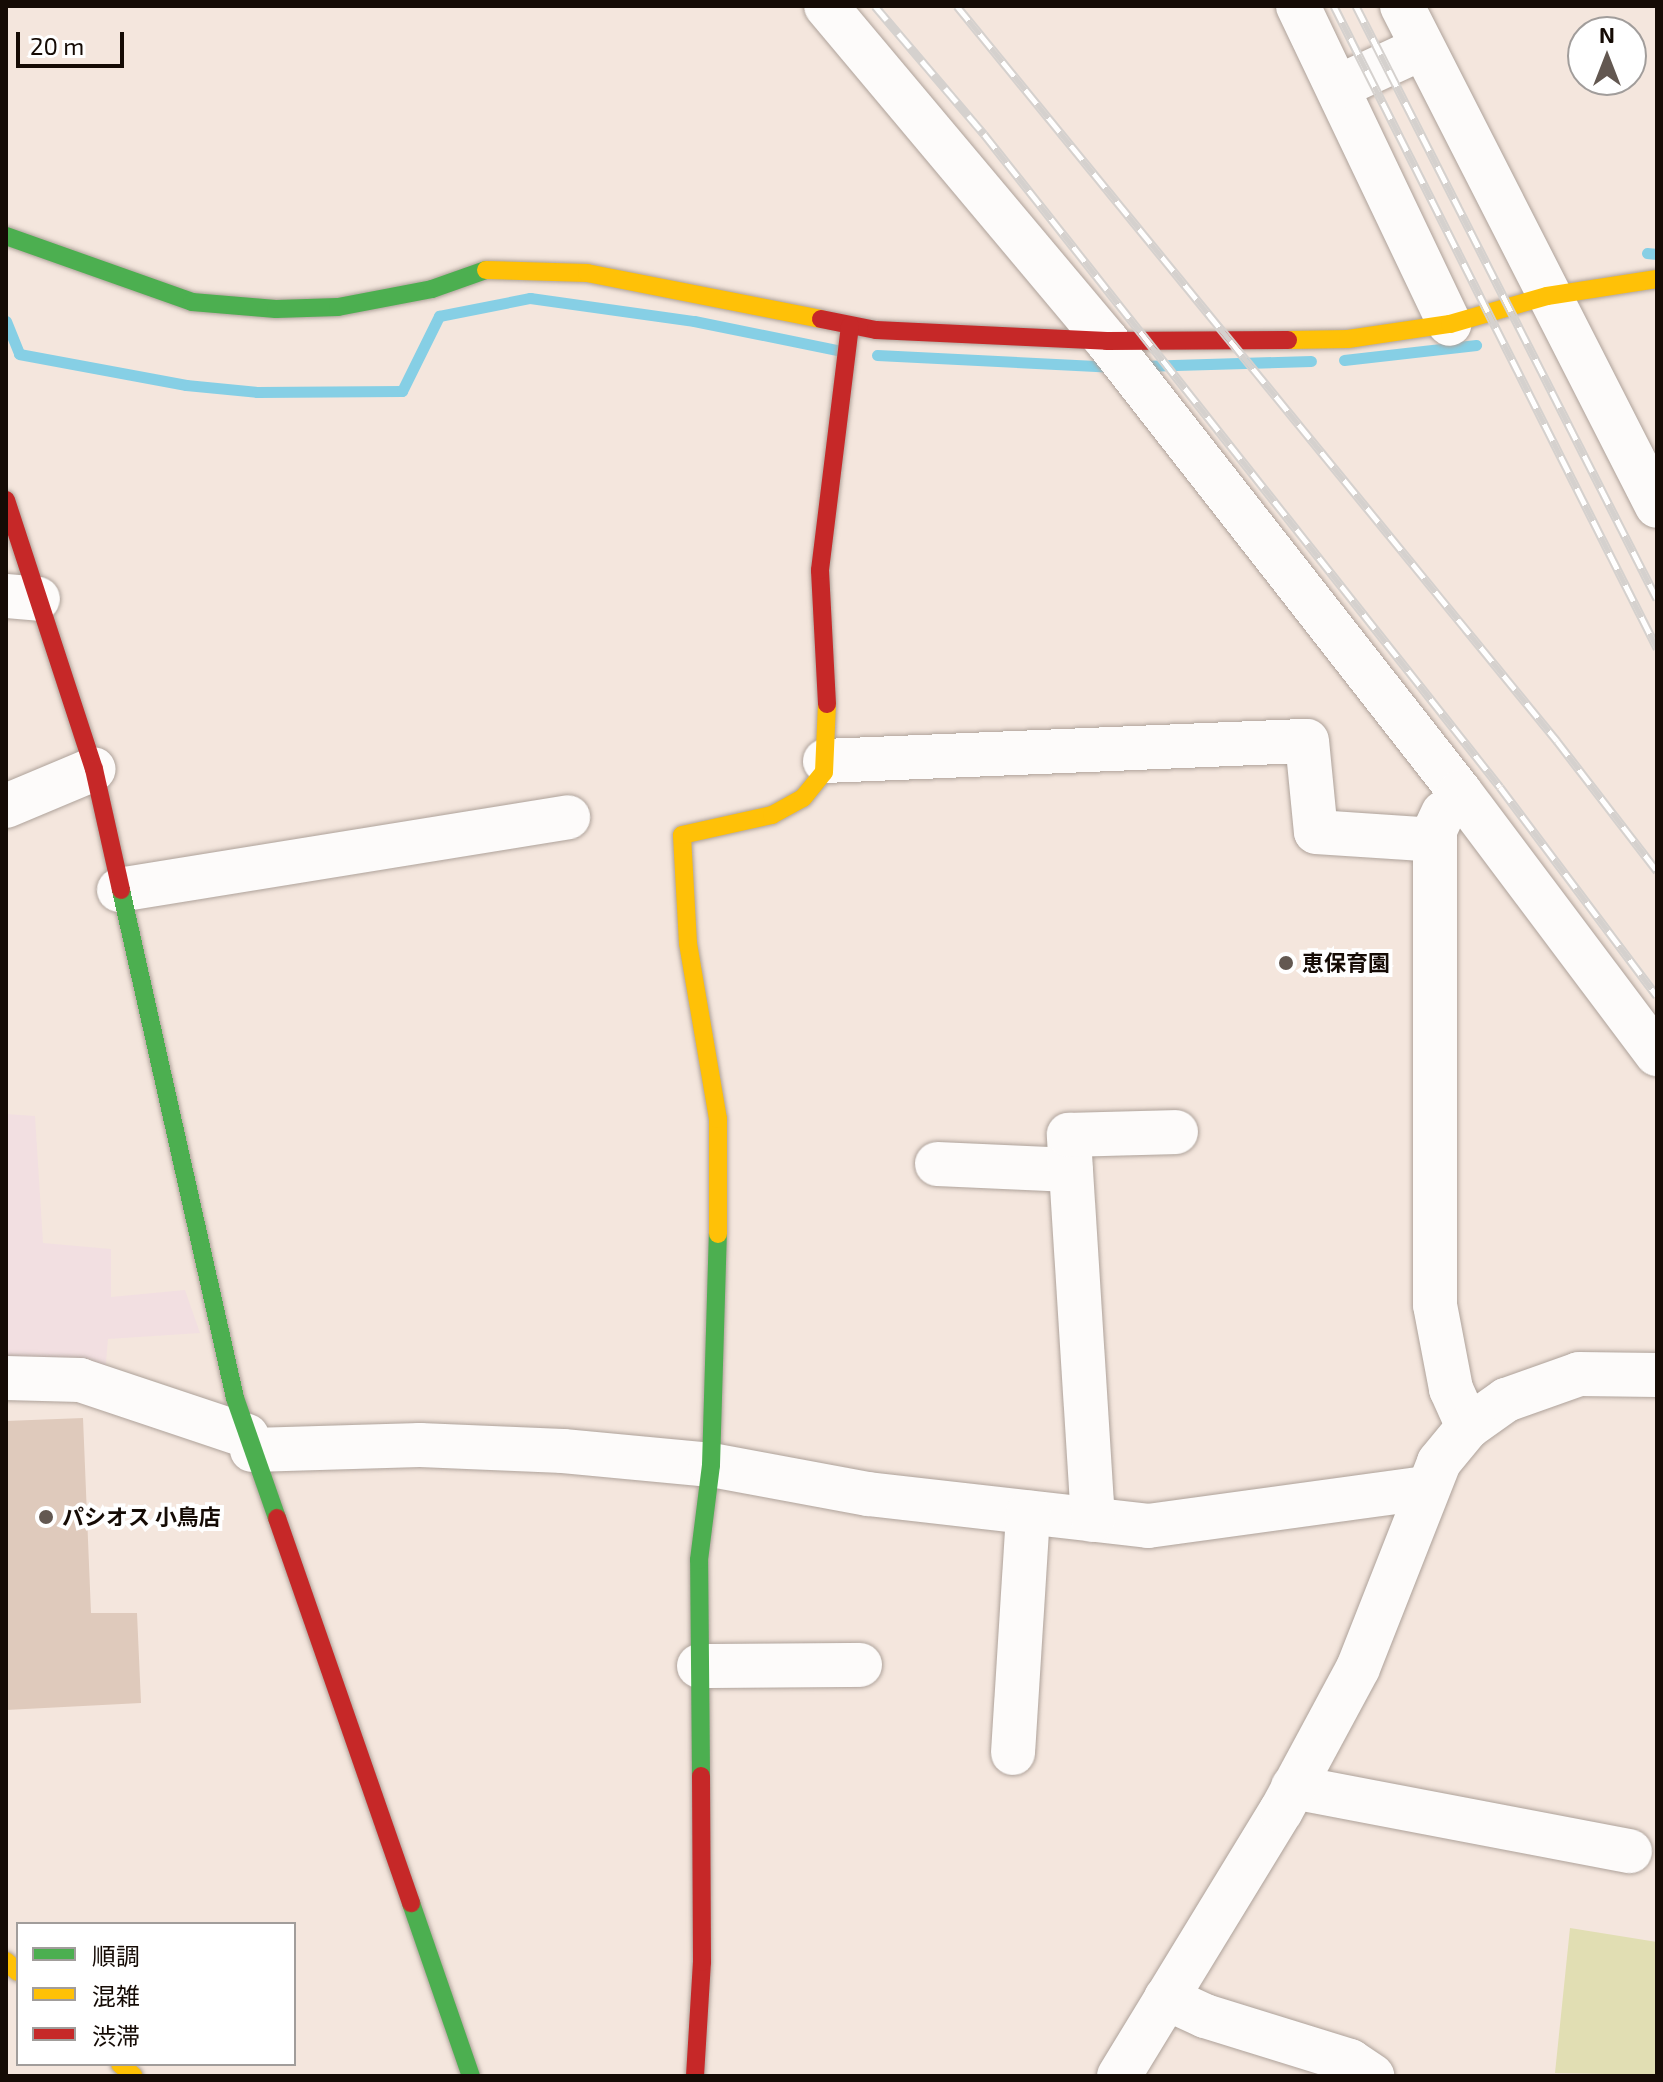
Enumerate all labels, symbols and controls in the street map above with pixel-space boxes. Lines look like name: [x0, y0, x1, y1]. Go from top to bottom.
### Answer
scale bar: [20, 16, 128, 66]
north arrow: [1567, 16, 1647, 96]
text: N: [1599, 21, 1615, 47]
text: 20 m: [30, 31, 84, 60]
place label: 恵保育園: [1302, 950, 1390, 976]
marker: 恵保育園: [1277, 954, 1295, 972]
place label: パシオス 小鳥店: [62, 1504, 221, 1530]
marker: パシオス 小鳥店: [37, 1508, 55, 1526]
legend: [16, 1922, 296, 2066]
text: 順調: [92, 1941, 140, 1970]
text: 混雑: [92, 1981, 140, 2010]
text: 渋滞: [92, 2021, 140, 2050]

